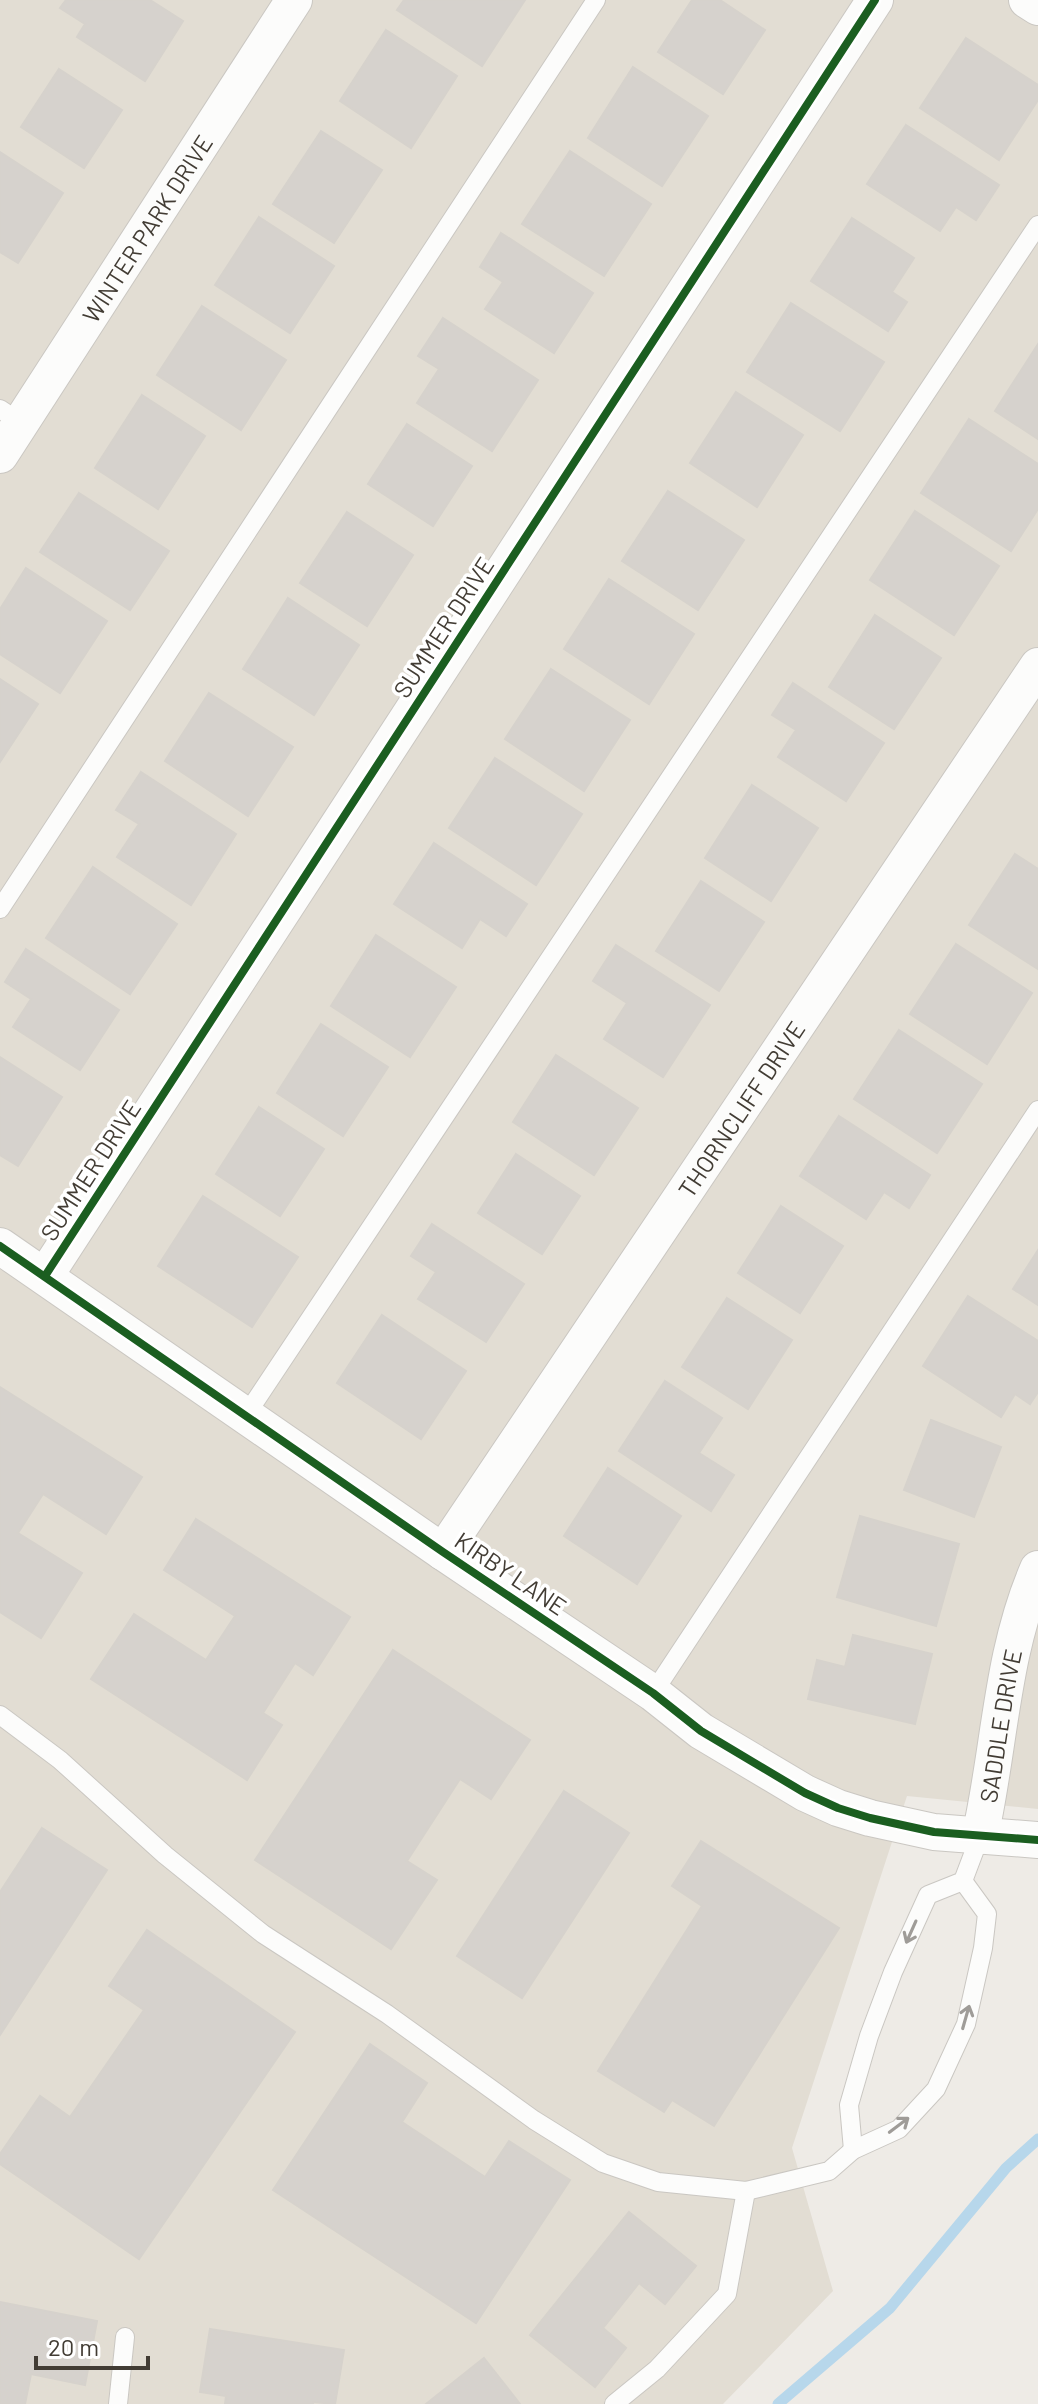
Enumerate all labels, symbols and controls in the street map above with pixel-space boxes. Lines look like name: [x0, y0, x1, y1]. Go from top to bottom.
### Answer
street label: WINTER PARK DRIVE: [75, 129, 218, 328]
street label: SUMMER DRIVE: [387, 551, 499, 703]
street label: THORNCLIFF DRIVE: [671, 1015, 810, 1202]
street label: SUMMER DRIVE: [34, 1094, 146, 1246]
street label: KIRBY LANE: [450, 1525, 572, 1621]
street label: SADDLE DRIVE: [972, 1646, 1027, 1805]
one-way arrow: [903, 1919, 918, 1943]
one-way arrow: [959, 2005, 974, 2031]
one-way arrow: [888, 2117, 909, 2134]
scale bar: [36, 2320, 148, 2370]
text: 20 m: [48, 2332, 99, 2361]

